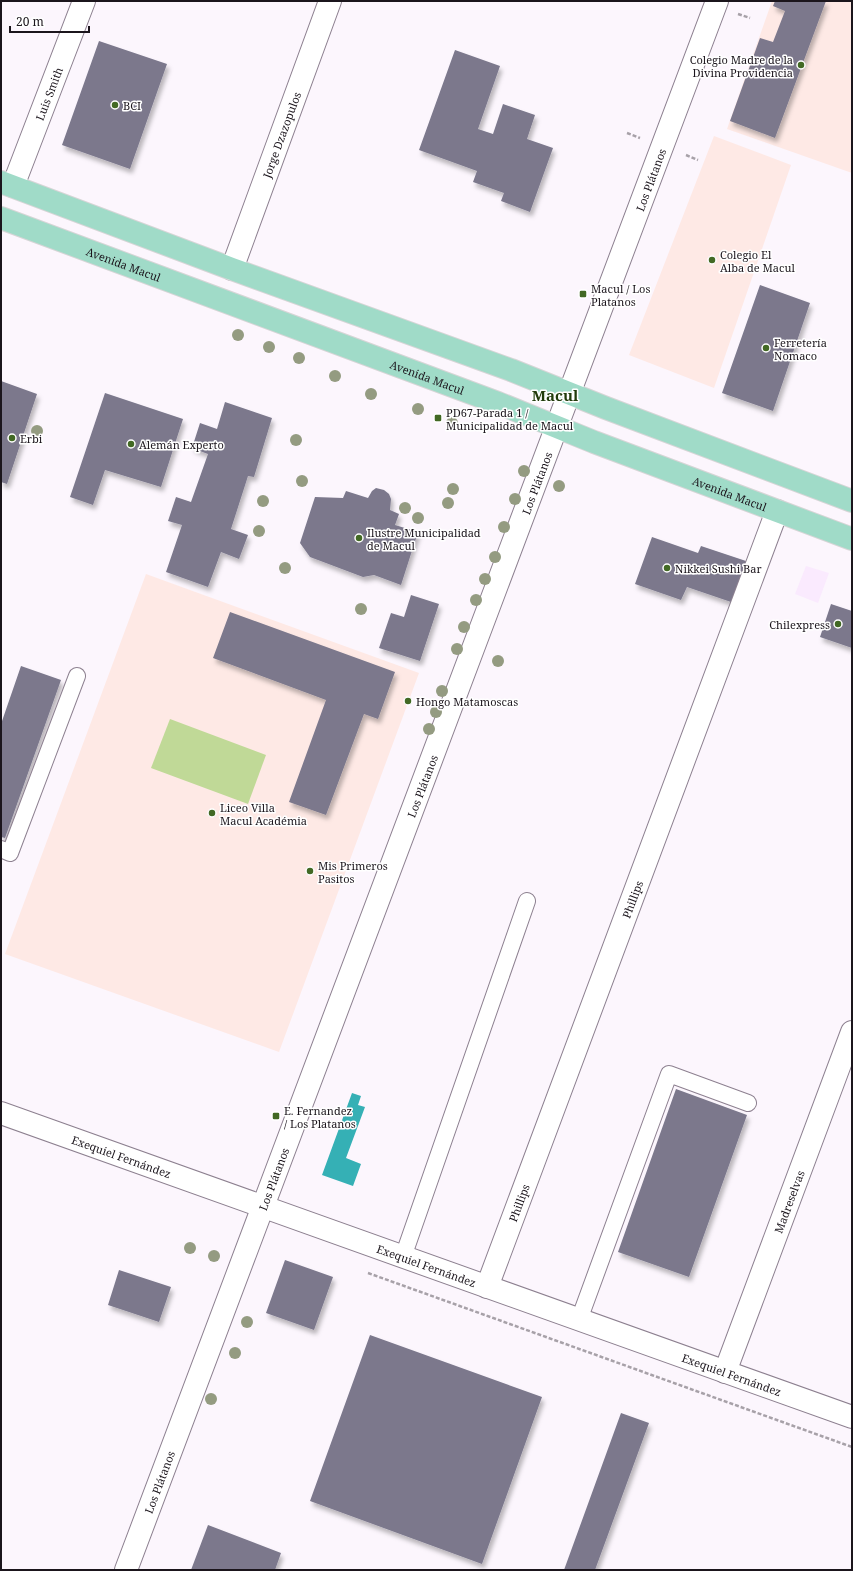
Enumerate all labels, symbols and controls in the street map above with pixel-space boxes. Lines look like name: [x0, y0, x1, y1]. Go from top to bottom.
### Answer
scale bar: [10, 8, 89, 34]
text: 20 m: [16, 13, 44, 30]
place label: Colegio Madre de la Divina Providencia: [690, 52, 793, 80]
marker: Colegio Madre de la Divina Providencia: [796, 60, 806, 70]
street label: Luis Smith: [31, 65, 66, 122]
street label: Jorge Dzazopulos: [258, 90, 304, 181]
place label: BCI: [123, 98, 141, 113]
marker: BCI: [110, 100, 120, 110]
street label: Los Plátanos: [632, 146, 669, 213]
street label: Avenida Macul: [84, 243, 164, 285]
place label: Colegio El Alba de Macul: [720, 247, 795, 275]
marker: Colegio El Alba de Macul: [707, 255, 717, 265]
place label: Macul / Los Platanos: [591, 281, 650, 309]
marker: Macul / Los Platanos: [578, 289, 588, 299]
place label: Ferretería Nomaco: [774, 335, 827, 363]
marker: Ferretería Nomaco: [761, 343, 771, 353]
street label: Avenida Macul: [388, 356, 467, 398]
district label: Macul: [532, 385, 579, 405]
place label: PD67-Parada 1 / Municipalidad de Macul: [446, 405, 574, 433]
marker: PD67-Parada 1 / Municipalidad de Macul: [433, 413, 443, 423]
place label: Erbi: [20, 431, 43, 446]
marker: Erbi: [7, 433, 17, 443]
place label: Alemán Experto: [139, 437, 224, 452]
marker: Alemán Experto: [126, 439, 136, 449]
street label: Los Plátanos: [518, 449, 555, 516]
street label: Avenida Macul: [691, 472, 770, 514]
place label: Ilustre Municipalidad de Macul: [367, 525, 481, 553]
marker: Ilustre Municipalidad de Macul: [354, 533, 364, 543]
place label: Nikkei Sushi Bar: [675, 561, 763, 576]
marker: Nikkei Sushi Bar: [662, 563, 672, 573]
place label: Chilexpress: [769, 617, 830, 632]
marker: Chilexpress: [833, 619, 843, 629]
place label: Hongo Matamoscas: [416, 694, 518, 709]
marker: Hongo Matamoscas: [403, 696, 413, 706]
street label: Los Plátanos: [403, 752, 441, 819]
place label: Liceo Villa Macul Académia: [220, 800, 307, 828]
marker: Liceo Villa Macul Académia: [207, 808, 217, 818]
place label: Mis Primeros Pasitos: [318, 858, 388, 886]
marker: Mis Primeros Pasitos: [305, 866, 315, 876]
street label: Phillips: [618, 878, 646, 920]
place label: E. Fernandez / Los Platanos: [284, 1103, 356, 1131]
marker: E. Fernandez / Los Platanos: [271, 1111, 281, 1121]
street label: Exequiel Fernández: [70, 1131, 173, 1181]
street label: Los Plátanos: [255, 1145, 292, 1212]
street label: Madreselvas: [770, 1168, 807, 1235]
street label: Phillips: [505, 1182, 532, 1224]
street label: Exequiel Fernández: [375, 1240, 478, 1290]
street label: Exequiel Fernández: [680, 1349, 783, 1399]
street label: Los Plátanos: [140, 1449, 178, 1515]

